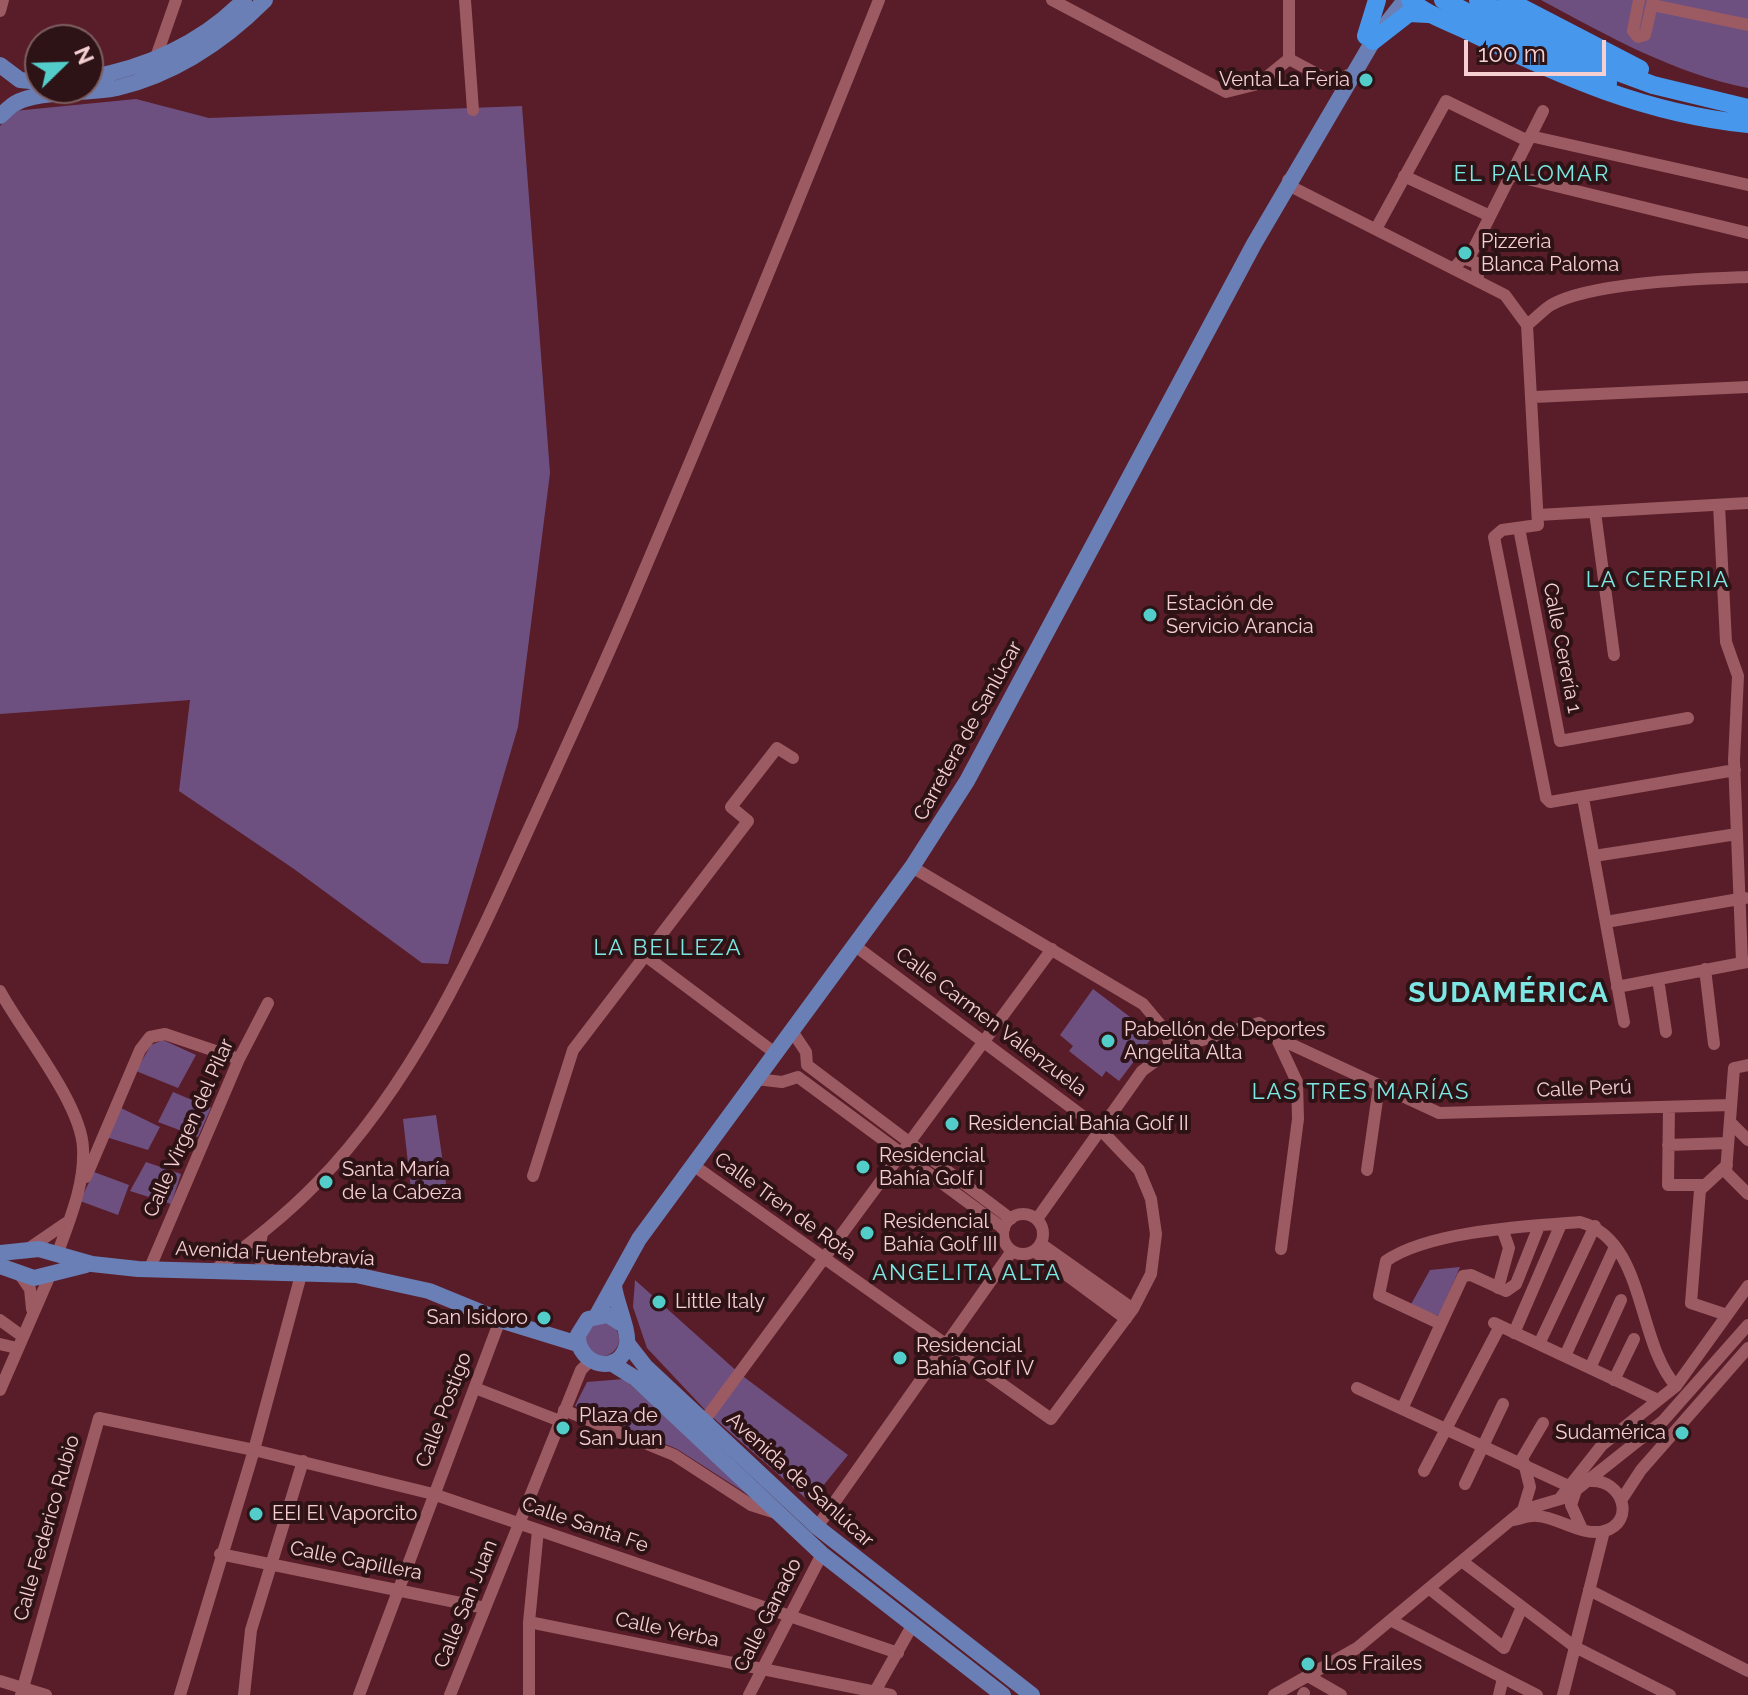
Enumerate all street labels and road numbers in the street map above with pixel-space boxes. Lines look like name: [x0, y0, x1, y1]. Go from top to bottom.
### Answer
street label: Calle Cerería 1: [1538, 581, 1586, 715]
street label: Carretera de Sanlúcar: [909, 637, 1027, 825]
street label: Calle Carmen Valenzuela: [891, 942, 1091, 1102]
street label: Calle Virgen del Pilar: [139, 1035, 239, 1221]
street label: Calle Perú: [1536, 1075, 1632, 1103]
street label: Calle Tren de Rota: [709, 1148, 861, 1266]
street label: Avenida Fuentebravía: [175, 1237, 375, 1271]
street label: Calle Postigo: [411, 1349, 477, 1471]
street label: Avenida de Sanlúcar: [722, 1408, 878, 1552]
street label: Calle Federico Rubio: [9, 1432, 85, 1624]
street label: Calle Santa Fe: [518, 1492, 652, 1558]
street label: Calle Capillera: [288, 1536, 424, 1586]
street label: Calle San Juan: [429, 1536, 503, 1672]
street label: Calle Ganado: [729, 1554, 807, 1676]
street label: Calle Yerba: [613, 1607, 721, 1653]

